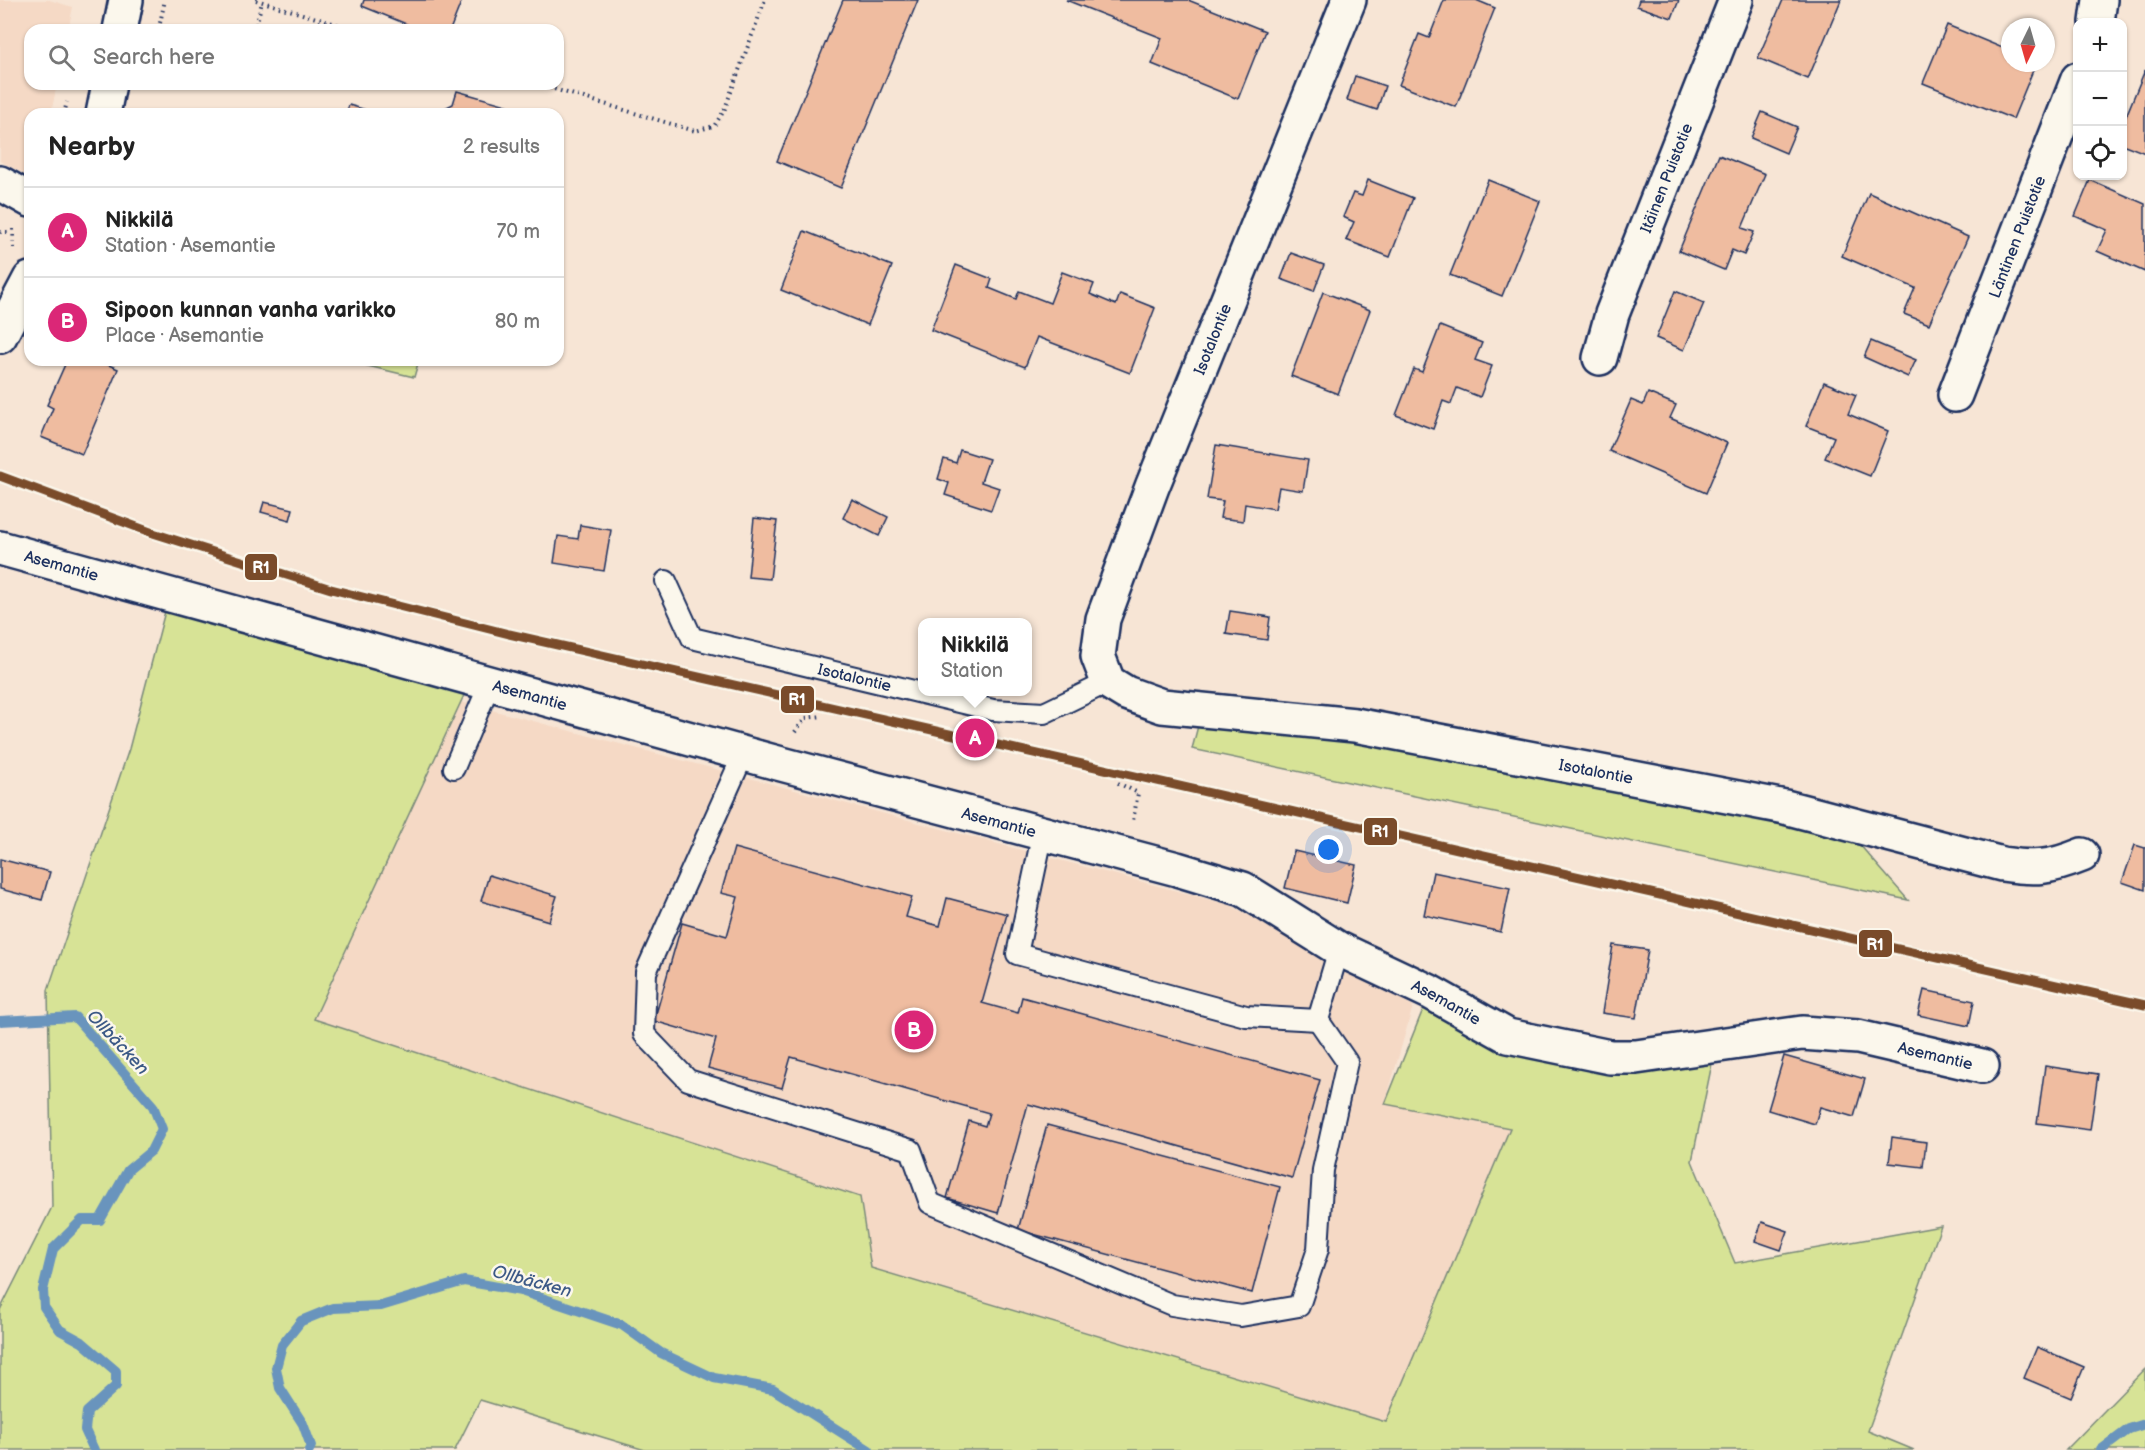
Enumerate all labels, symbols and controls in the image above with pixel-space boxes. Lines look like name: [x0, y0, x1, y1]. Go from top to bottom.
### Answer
north arrow: [2001, 18, 2055, 72]
map controls: [2073, 18, 2127, 180]
button: +: [2073, 18, 2127, 72]
search box: [24, 24, 564, 90]
icon: search: [45, 41, 78, 74]
text: Search here: [93, 44, 215, 71]
button: −: [2073, 72, 2127, 126]
street label: Itäinen Puistotie: [1637, 120, 1698, 236]
button: locate: [2073, 126, 2127, 180]
text: Nearby: [48, 132, 135, 163]
text: 2 results: [463, 135, 540, 159]
street label: Läntinen Puistotie: [1986, 173, 2051, 301]
text: Nikkilä: [105, 207, 174, 234]
text: A: [61, 220, 74, 244]
text: 70 m: [496, 220, 540, 244]
text: Station · Asemantie: [105, 234, 276, 258]
text: Sipoon kunnan vanha varikko: [105, 297, 396, 324]
street label: Isotalontie: [1191, 301, 1236, 378]
text: B: [60, 310, 75, 334]
text: 80 m: [495, 310, 540, 334]
text: Place · Asemantie: [105, 324, 264, 348]
street label: Asemantie: [22, 547, 101, 586]
line badge: R1: [244, 553, 278, 581]
text: R1: [252, 559, 270, 578]
popup: [918, 618, 1032, 696]
text: Nikkilä: [941, 632, 1009, 659]
text: Station: [941, 659, 1003, 683]
street label: Isotalontie: [816, 660, 894, 696]
street label: Asemantie: [491, 677, 569, 715]
line badge: R1: [780, 685, 815, 714]
text: R1: [788, 691, 806, 710]
pin: A: [956, 716, 994, 760]
street label: Isotalontie: [1557, 756, 1635, 789]
street label: Asemantie: [960, 804, 1038, 842]
line badge: R1: [1363, 817, 1398, 846]
text: R1: [1371, 823, 1389, 842]
your location: [1314, 835, 1343, 864]
line badge: R1: [1858, 929, 1893, 958]
text: R1: [1866, 936, 1884, 955]
street label: Asemantie: [1408, 977, 1484, 1030]
water label: Ollbäcken: [82, 1005, 153, 1079]
pin: B: [894, 1008, 934, 1052]
street label: Asemantie: [1896, 1039, 1975, 1075]
water label: Ollbäcken: [490, 1261, 574, 1302]

